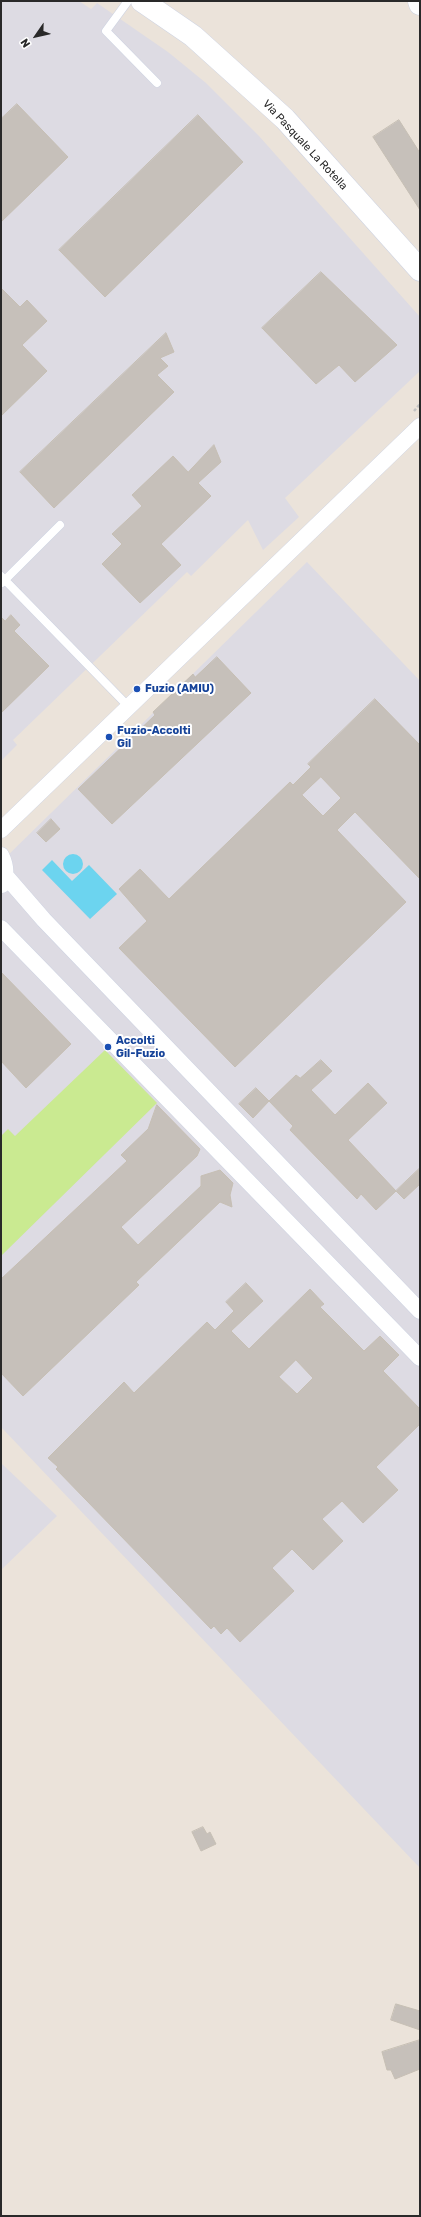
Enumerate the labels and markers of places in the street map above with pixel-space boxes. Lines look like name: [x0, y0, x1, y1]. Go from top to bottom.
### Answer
place label: Fuzio (AMIU): [145, 682, 214, 696]
marker: Fuzio (AMIU): [132, 684, 142, 694]
place label: Fuzio-Accolti Gil: [117, 724, 191, 750]
marker: Fuzio-Accolti Gil: [104, 732, 114, 742]
place label: Accolti Gil-Fuzio: [116, 1034, 165, 1060]
marker: Accolti Gil-Fuzio: [103, 1042, 113, 1052]

